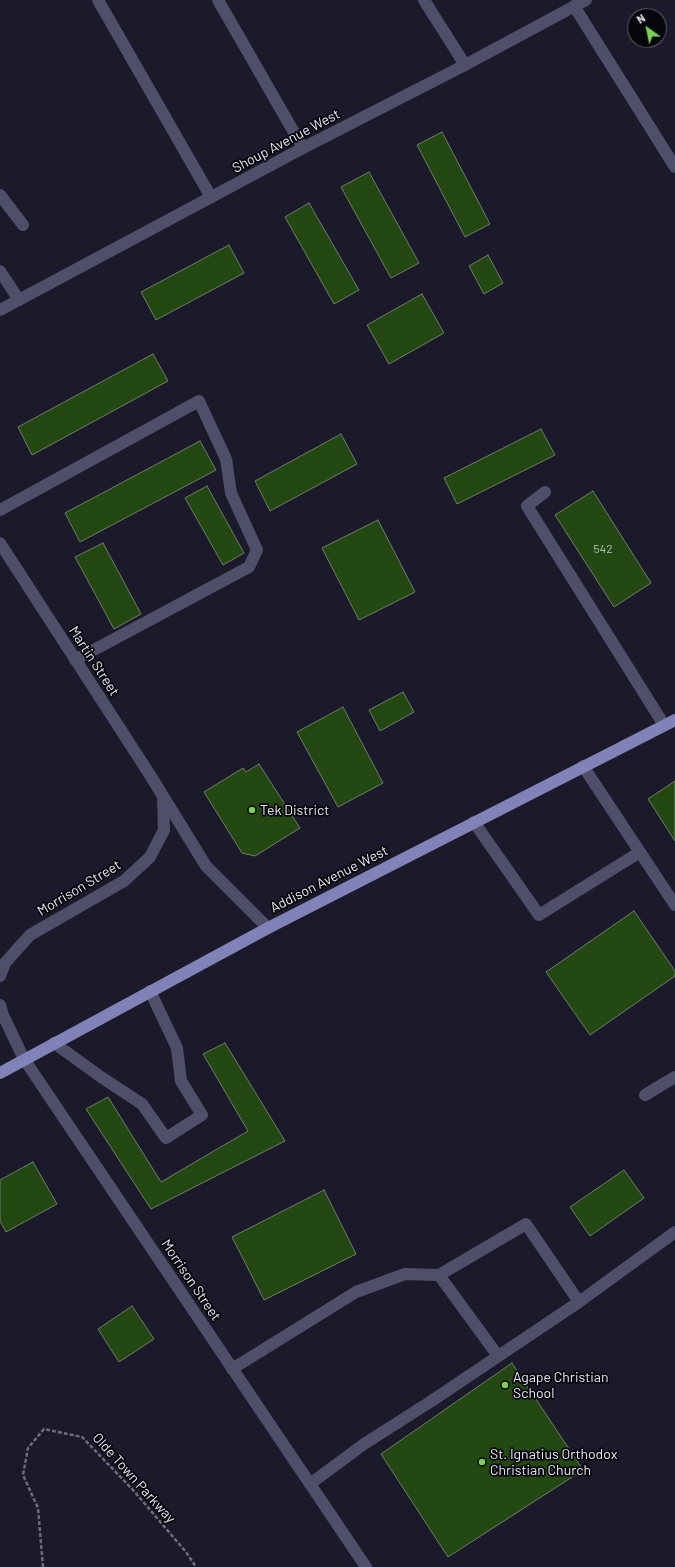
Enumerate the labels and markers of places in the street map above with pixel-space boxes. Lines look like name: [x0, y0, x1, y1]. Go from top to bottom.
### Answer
place label: Tek District: [260, 802, 329, 818]
marker: Tek District: [247, 805, 257, 815]
place label: Agape Christian School: [513, 1369, 609, 1402]
marker: Agape Christian School: [500, 1380, 510, 1390]
place label: St. Ignatius Orthodox Christian Church: [490, 1446, 617, 1478]
marker: St. Ignatius Orthodox Christian Church: [477, 1457, 487, 1467]

